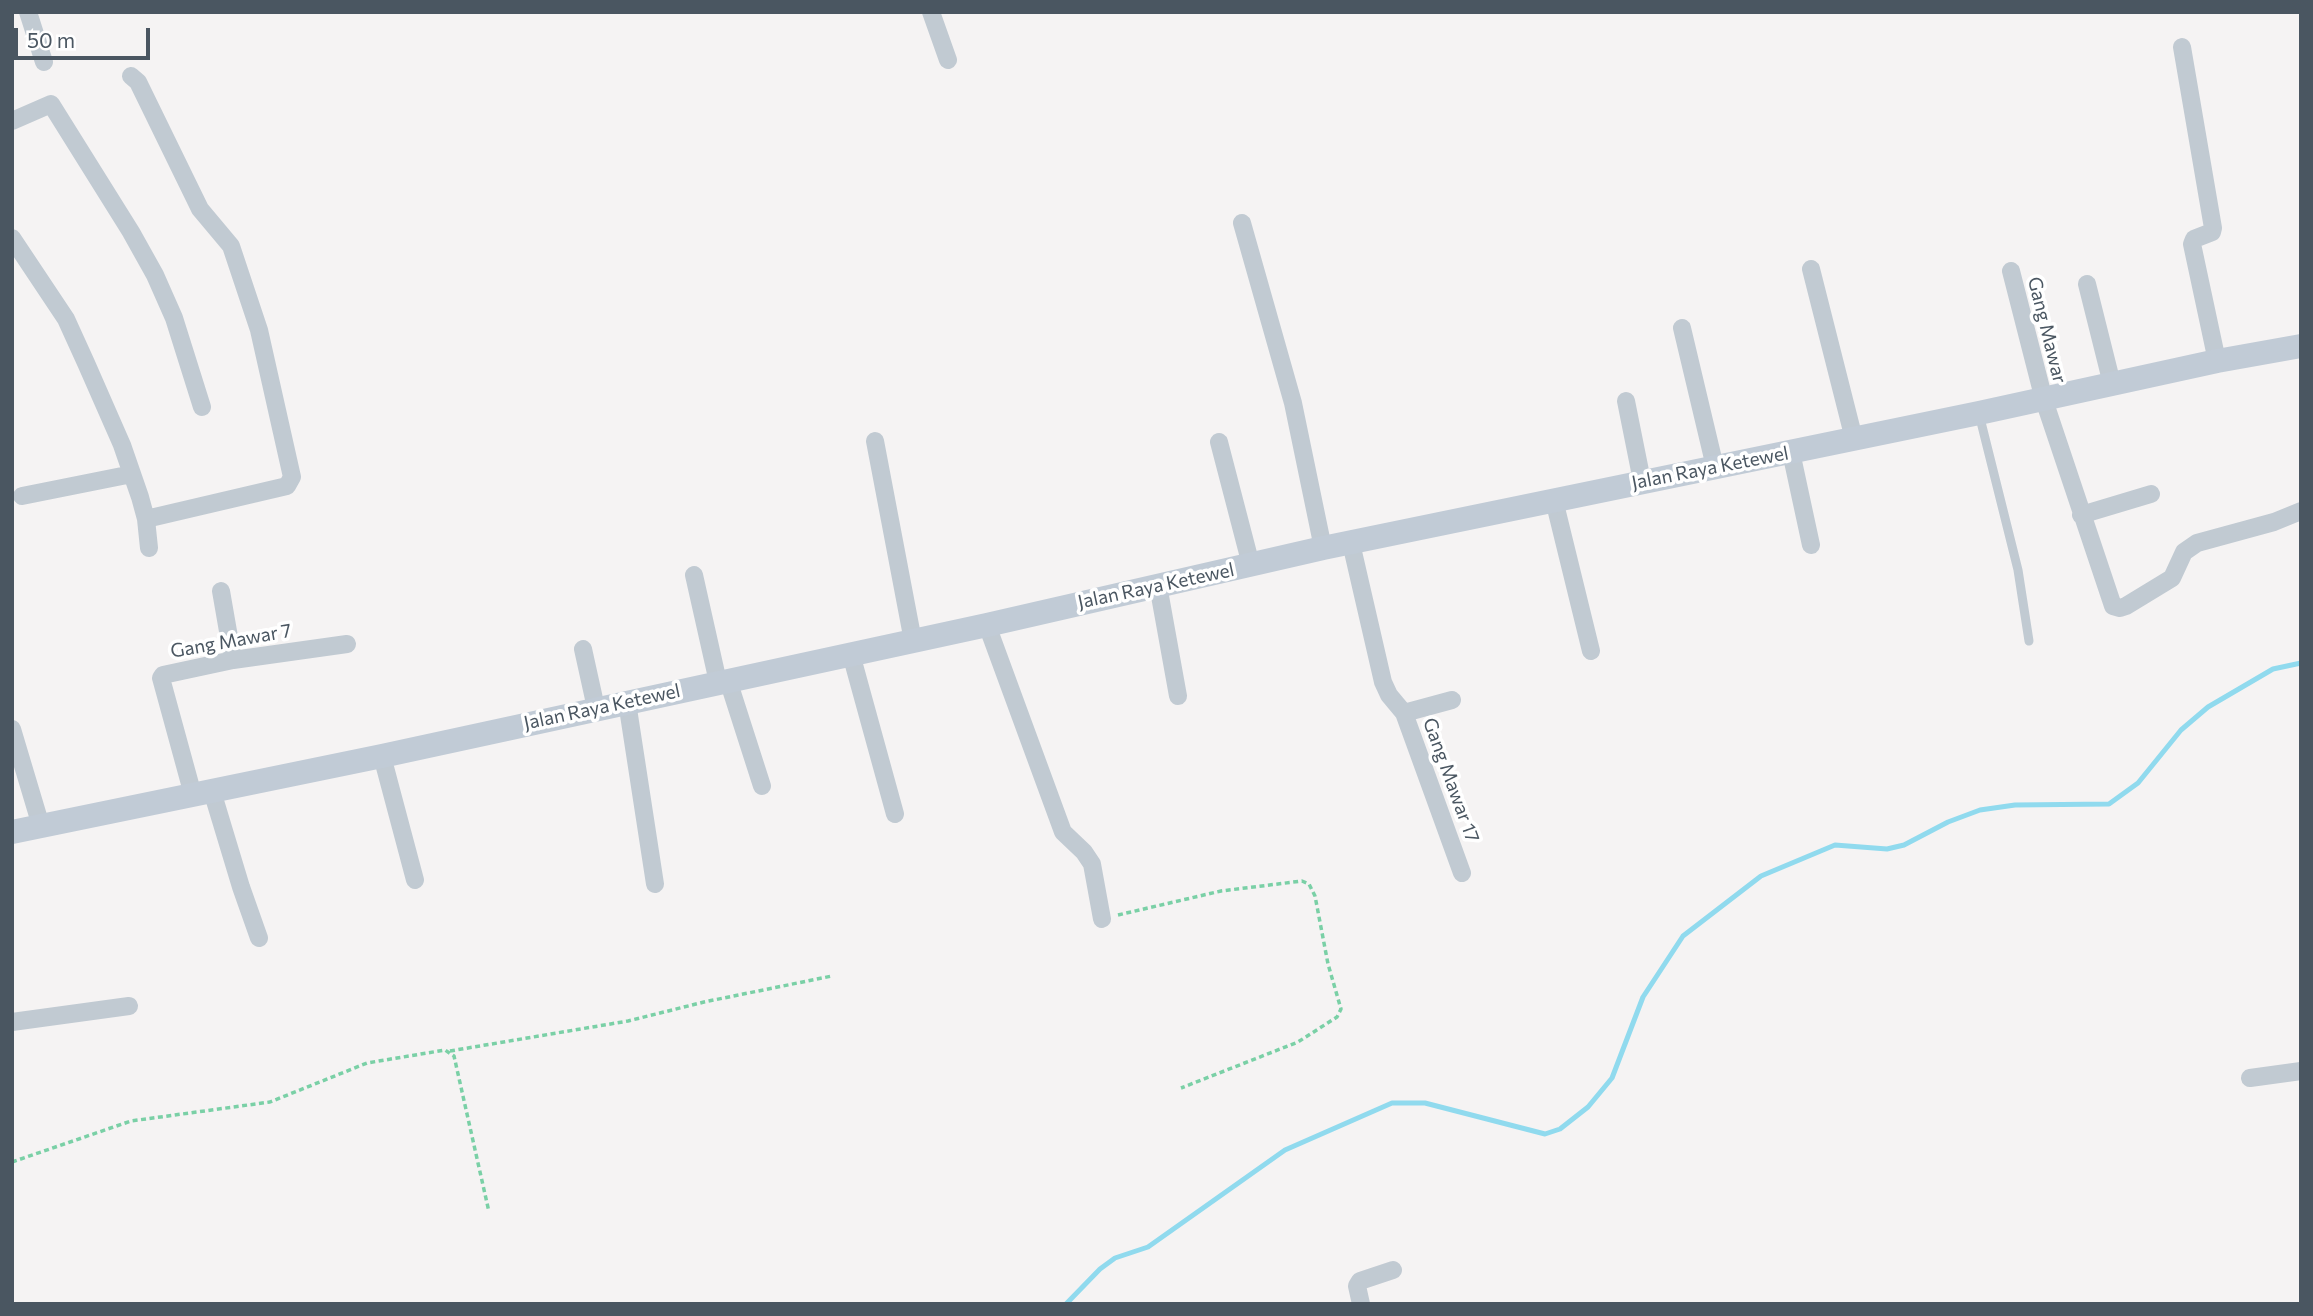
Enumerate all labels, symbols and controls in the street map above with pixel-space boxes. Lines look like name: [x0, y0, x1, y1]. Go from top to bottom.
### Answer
scale bar: [18, 14, 154, 58]
text: 50 m: [27, 27, 75, 52]
street label: Gang Mawar: [2023, 274, 2071, 386]
street label: Jalan Raya Ketewel: [1630, 442, 1790, 494]
street label: Jalan Raya Ketewel: [1076, 558, 1236, 614]
street label: Gang Mawar 7: [169, 619, 293, 663]
street label: Jalan Raya Ketewel: [522, 679, 682, 735]
street label: Gang Mawar 17: [1418, 715, 1484, 845]

